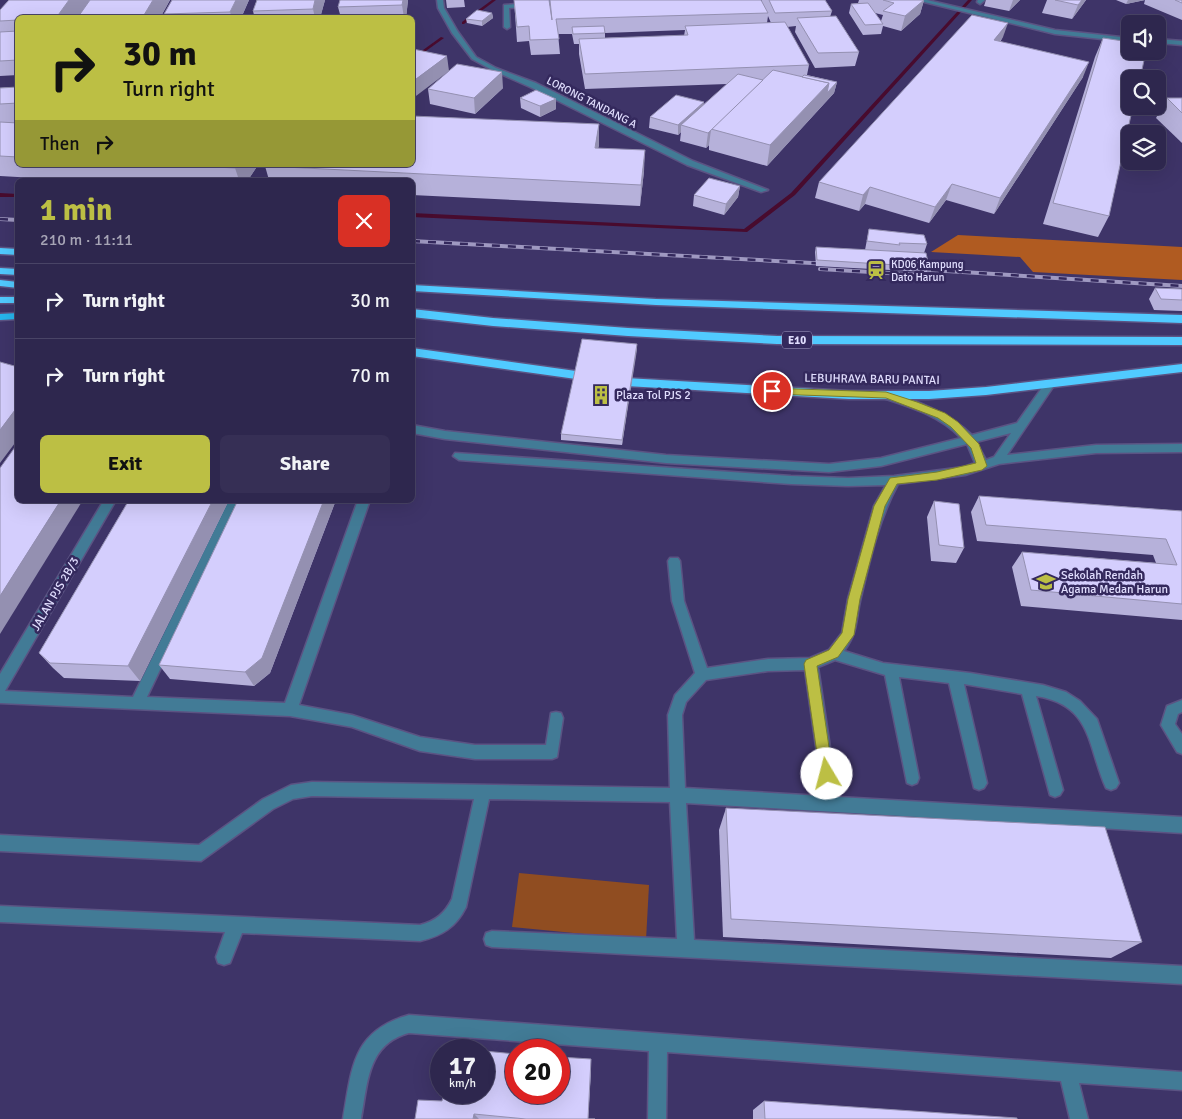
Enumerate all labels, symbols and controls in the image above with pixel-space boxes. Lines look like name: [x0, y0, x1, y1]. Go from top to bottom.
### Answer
map controls: [1121, 15, 1166, 170]
button: sound: [1121, 15, 1166, 60]
text: 30 m: [123, 32, 197, 75]
icon: right: [40, 35, 105, 100]
button: search: [1121, 70, 1166, 115]
street label: LORONG TANDANG A: [544, 74, 639, 131]
text: Turn right: [123, 75, 215, 102]
button: layers: [1121, 125, 1166, 170]
icon: right: [90, 130, 118, 158]
text: Then: [40, 132, 80, 156]
text: 1 min: [40, 192, 112, 229]
button: close: [338, 195, 390, 247]
text: 210 m · 11:11: [40, 230, 133, 250]
place label: KD06 Kampung Dato Harun: [891, 258, 964, 284]
station icon: KD06 Kampung Dato Harun: [865, 259, 887, 281]
icon: right: [40, 287, 68, 315]
text: Turn right: [83, 289, 165, 313]
text: 30 m: [350, 289, 390, 313]
road number: E10: [782, 332, 812, 348]
icon: right: [40, 362, 68, 390]
text: Turn right: [83, 364, 165, 388]
text: 70 m: [350, 364, 390, 388]
pin: [751, 370, 793, 412]
street label: LEBUHRAYA BARU PANTAI: [804, 371, 940, 388]
icon: arrive: [758, 377, 786, 405]
building icon: Plaza Tol PJS 2: [590, 384, 612, 406]
place label: Plaza Tol PJS 2: [616, 388, 691, 403]
button: Exit: [40, 435, 210, 493]
button: Share: [220, 435, 390, 493]
street label: JALAN PJS 2B/3: [28, 555, 83, 634]
place label: Sekolah Rendah Agama Medan Harun: [1061, 568, 1168, 597]
school or university icon: Sekolah Rendah Agama Medan Harun: [1035, 571, 1057, 593]
position arrow: [800, 747, 852, 799]
speed limit sign: 20: [505, 1039, 570, 1104]
text: 17: [449, 1050, 476, 1081]
text: km/h: [449, 1076, 476, 1091]

